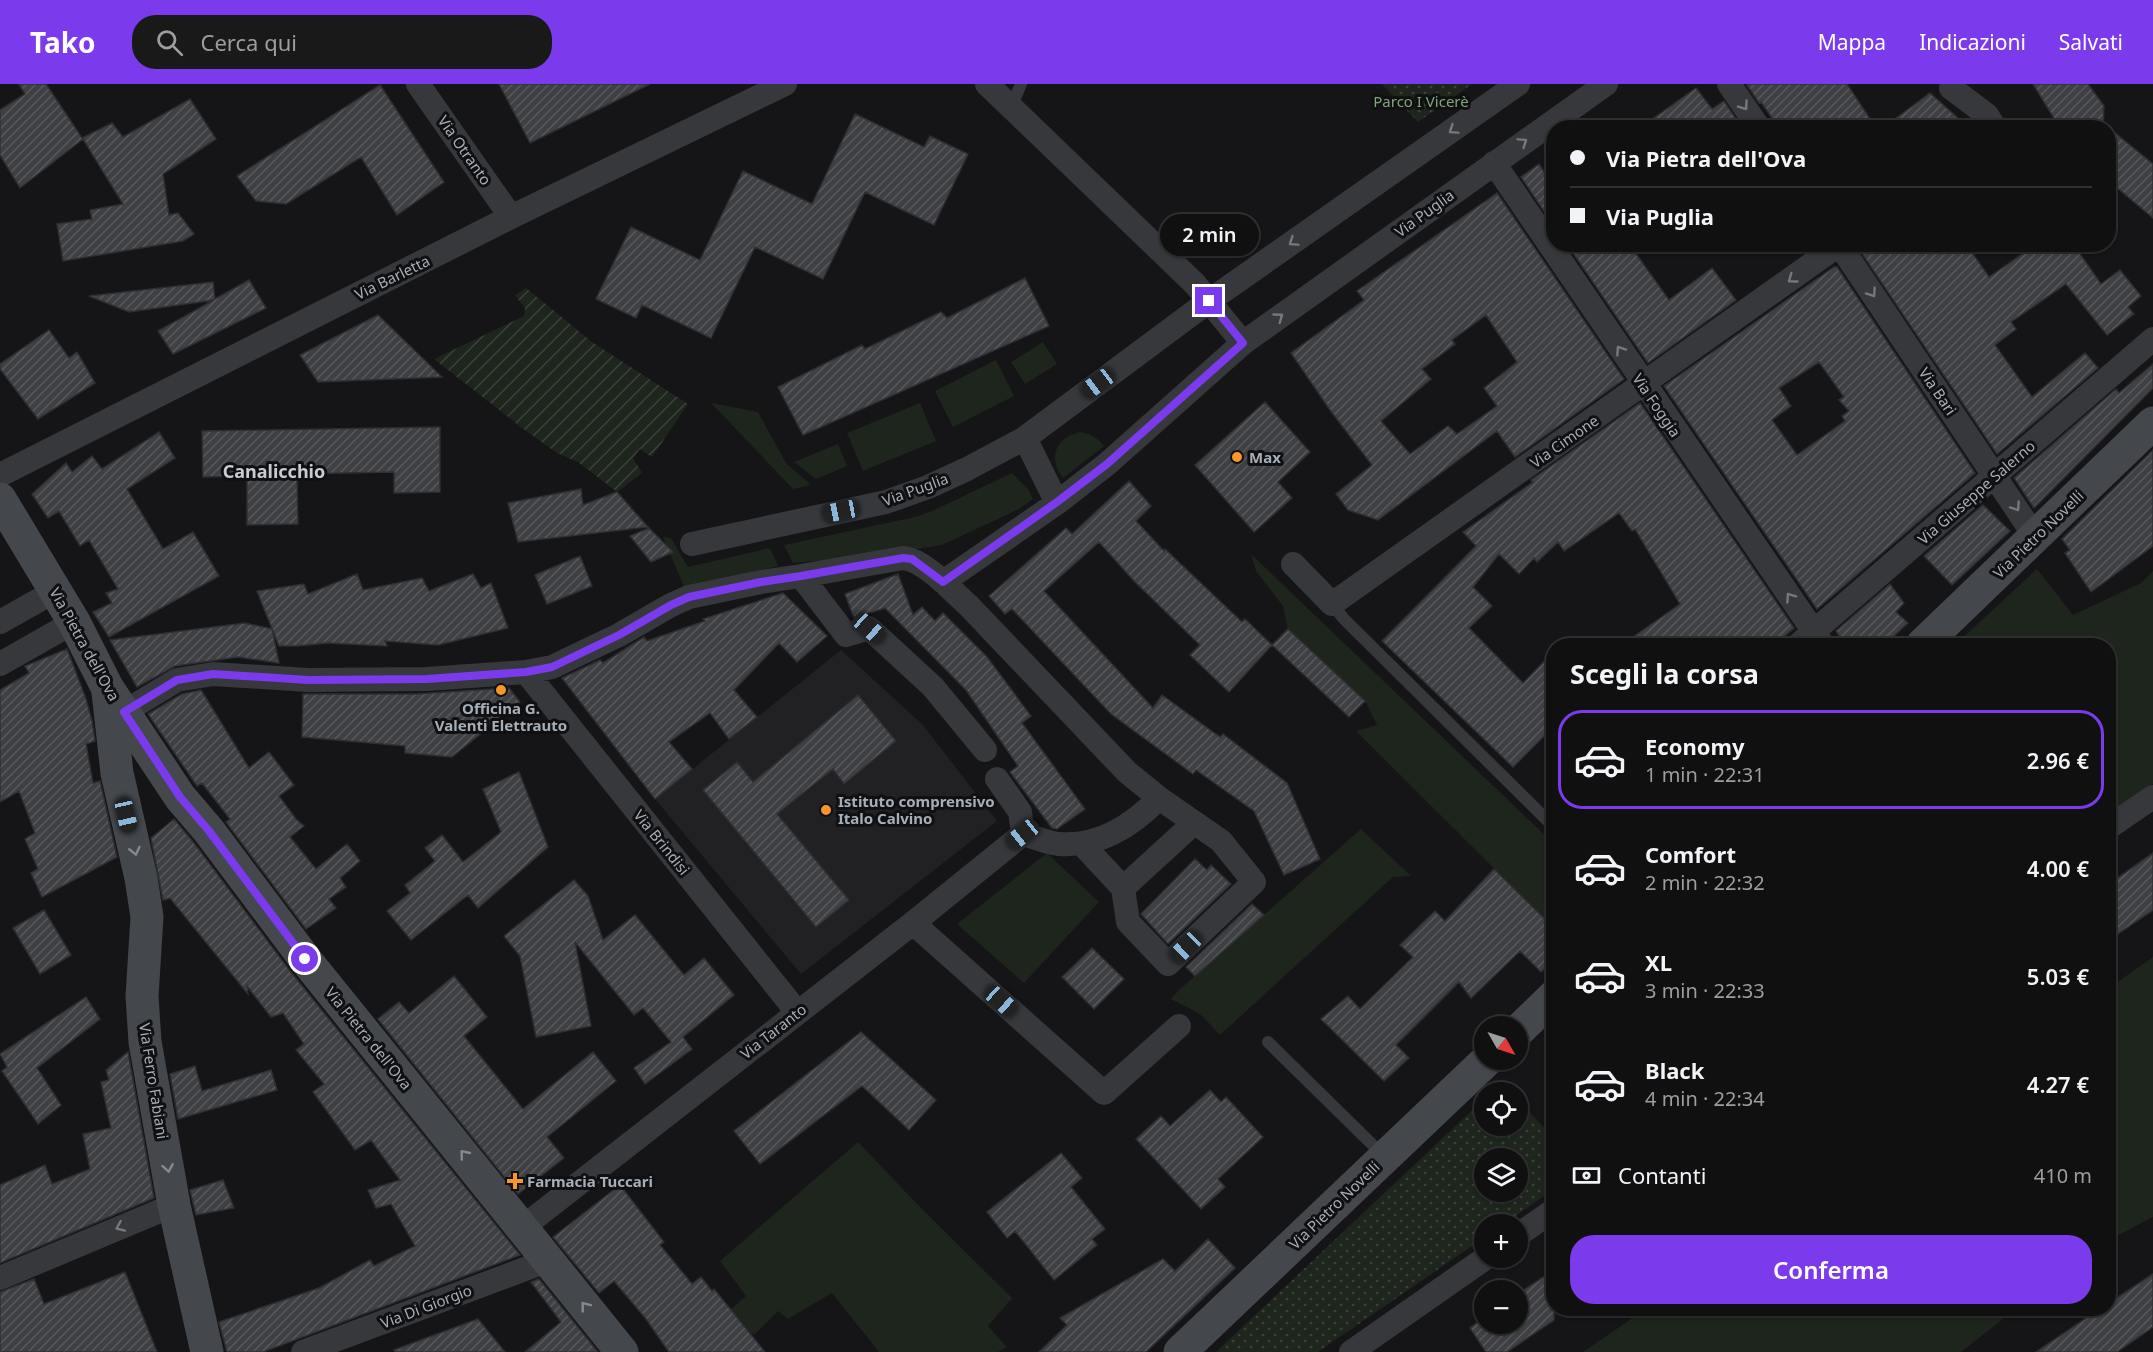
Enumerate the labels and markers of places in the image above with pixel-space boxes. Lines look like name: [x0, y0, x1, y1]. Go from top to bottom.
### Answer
place label: Max: [1249, 447, 1281, 467]
marker: Max: [1230, 450, 1244, 464]
marker: Officina G. Valenti Elettrauto: [494, 683, 508, 697]
place label: Officina G. Valenti Elettrauto: [435, 698, 567, 735]
place label: Istituto comprensivo Italo Calvino: [838, 791, 995, 828]
marker: Istituto comprensivo Italo Calvino: [819, 803, 833, 817]
place label: Farmacia Tuccari: [527, 1171, 653, 1191]
marker: Farmacia Tuccari: [508, 1174, 522, 1188]

